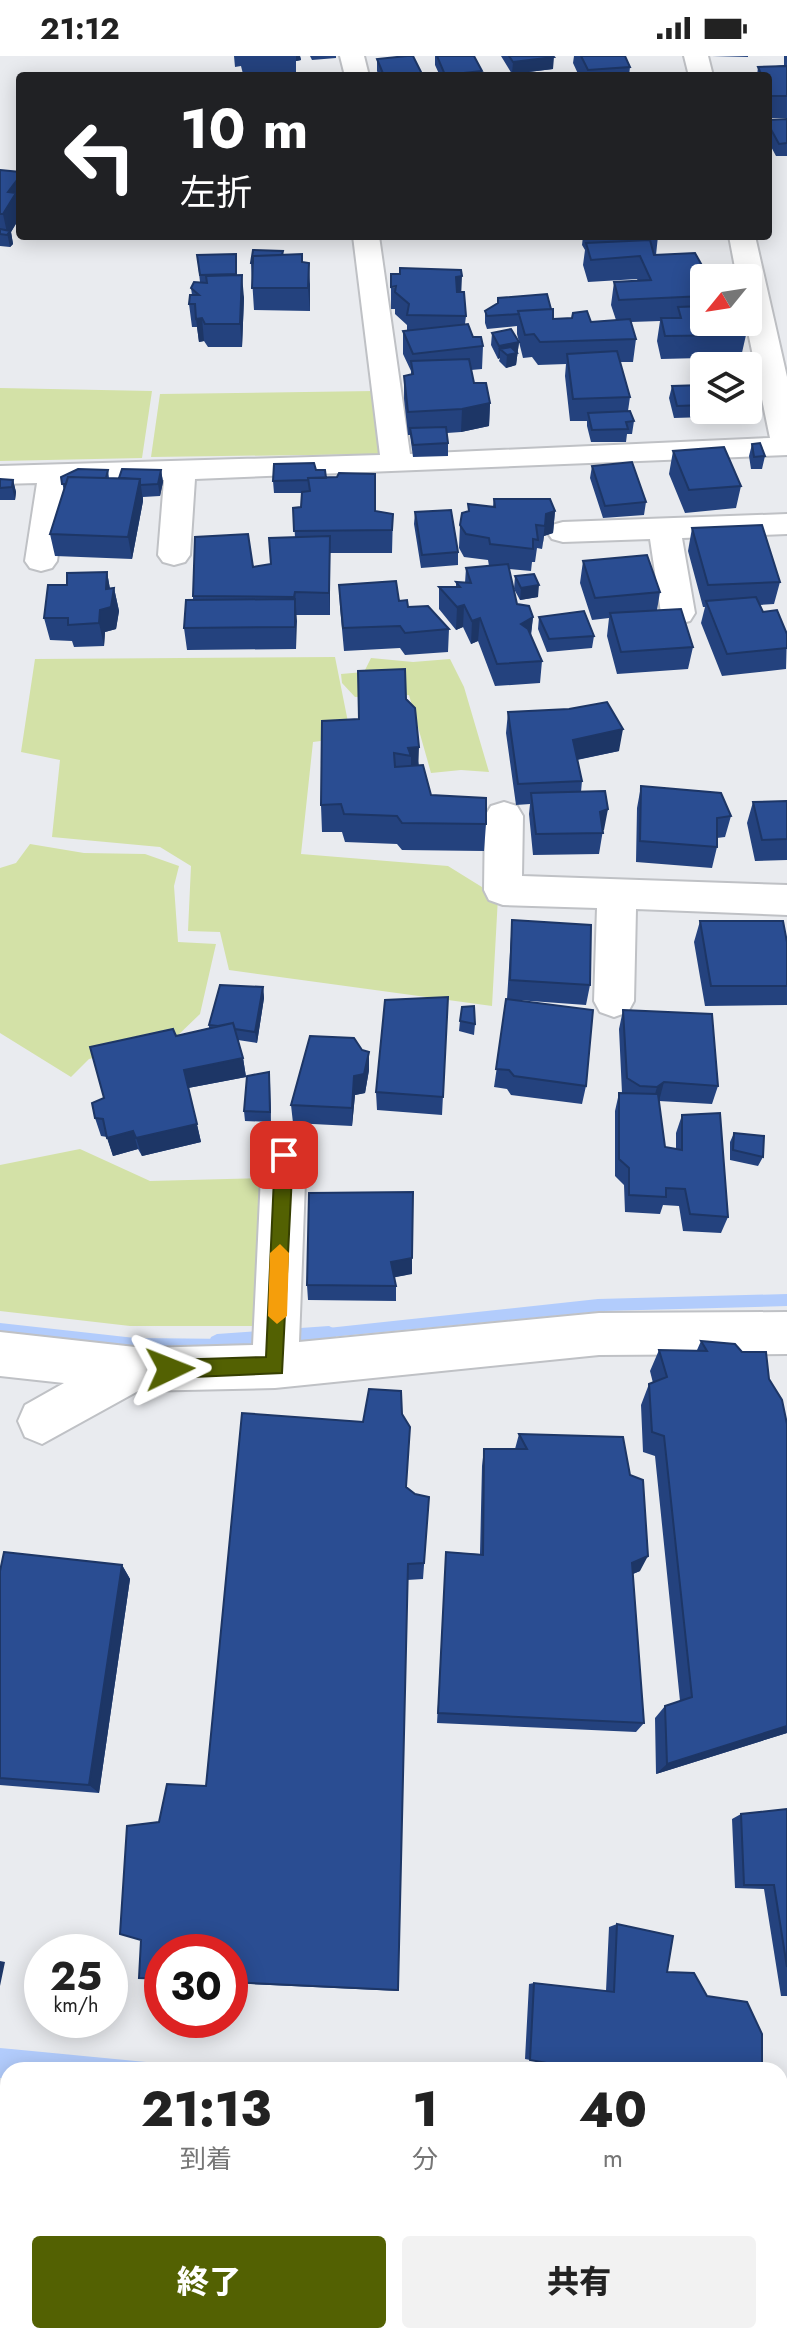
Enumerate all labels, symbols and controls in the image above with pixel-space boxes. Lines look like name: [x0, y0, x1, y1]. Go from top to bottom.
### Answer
text: 21:12: [40, 7, 120, 50]
text: 10 m: [180, 88, 308, 169]
icon: left: [48, 104, 152, 208]
text: 左折: [180, 166, 252, 218]
north arrow: [690, 264, 762, 336]
map controls: [690, 264, 762, 424]
button: layers: [690, 352, 762, 424]
pin: [250, 1121, 318, 1189]
icon: arrive: [262, 1133, 306, 1177]
position arrow: [128, 1327, 212, 1411]
speed limit sign: 30: [144, 1934, 248, 2038]
text: 25: [50, 1947, 102, 2005]
text: km/h: [53, 1991, 99, 2020]
text: 21:13: [141, 2075, 271, 2144]
text: 1: [412, 2075, 438, 2144]
text: 40: [579, 2076, 647, 2145]
text: m: [603, 2139, 623, 2177]
text: 到着: [180, 2140, 232, 2178]
text: 分: [412, 2140, 438, 2178]
button: 終了: [32, 2236, 386, 2328]
button: 共有: [402, 2236, 756, 2328]

